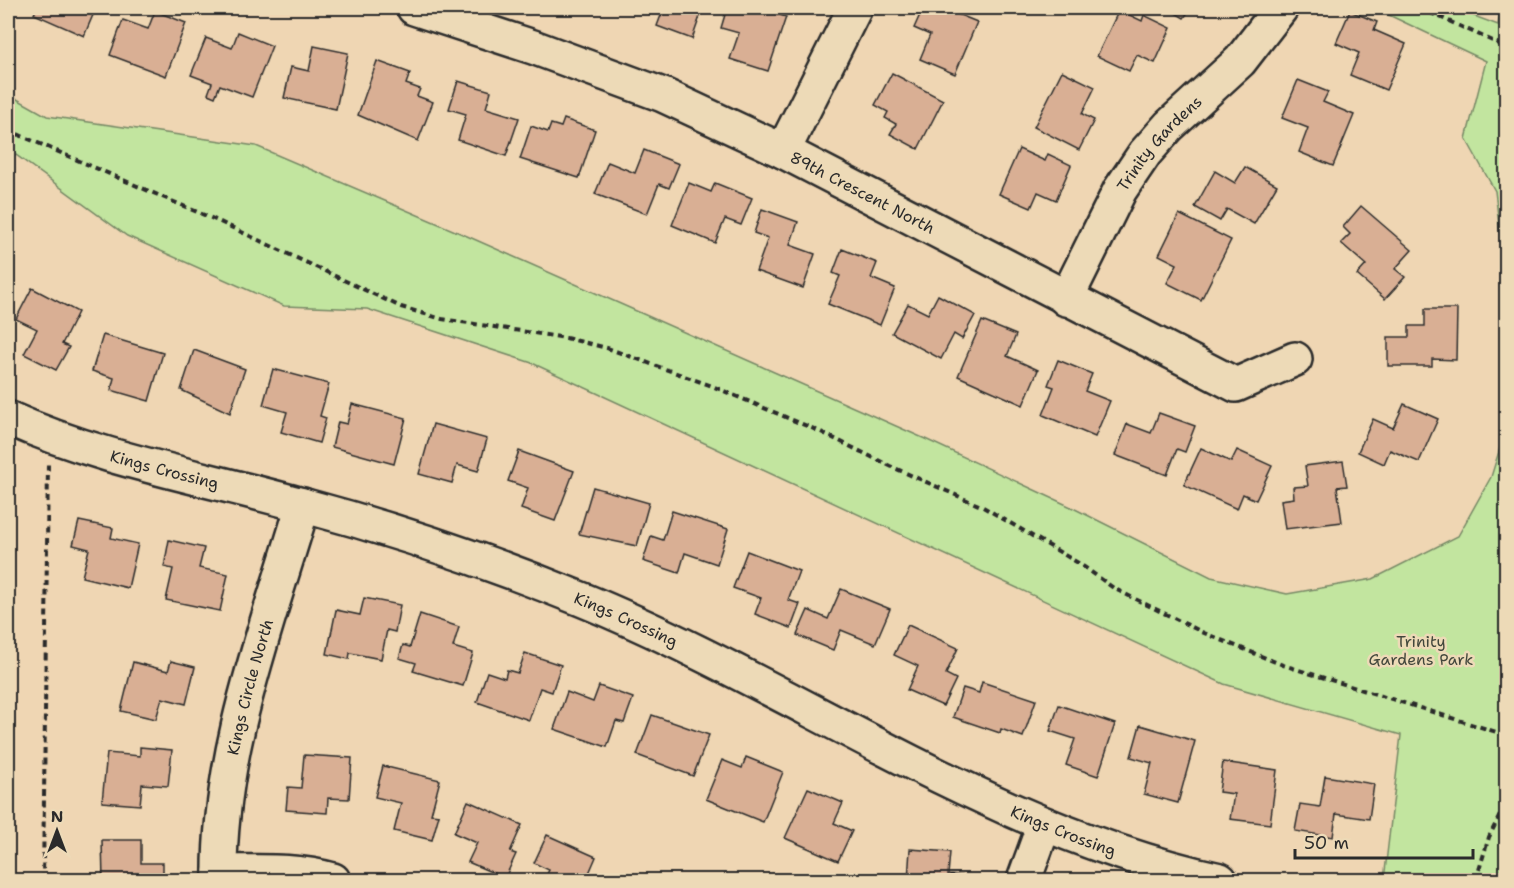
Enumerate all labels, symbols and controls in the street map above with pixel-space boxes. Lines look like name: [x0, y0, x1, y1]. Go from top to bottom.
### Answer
street label: Trinity Gardens: [1112, 91, 1207, 195]
street label: 89th Crescent North: [787, 147, 939, 239]
street label: Kings Crossing: [108, 445, 221, 494]
street label: Kings Crossing: [571, 587, 681, 652]
street label: Kings Circle North: [222, 616, 278, 757]
park label: Trinity Gardens Park: [1368, 631, 1474, 670]
north arrow: [27, 801, 87, 861]
street label: Kings Crossing: [1007, 801, 1119, 861]
text: N: [51, 806, 63, 827]
scale bar: [1295, 822, 1474, 860]
text: 50 m: [1304, 831, 1349, 855]

